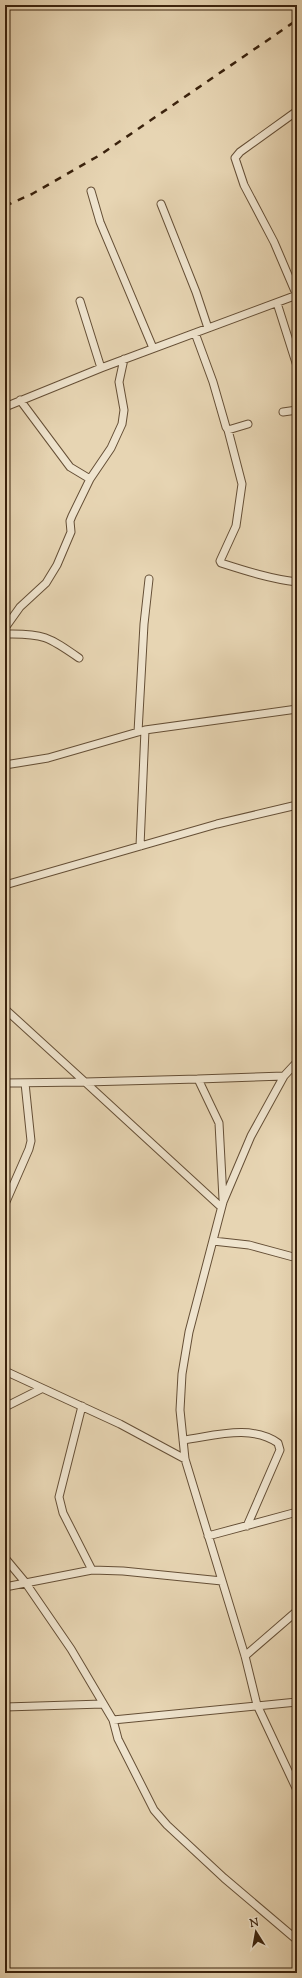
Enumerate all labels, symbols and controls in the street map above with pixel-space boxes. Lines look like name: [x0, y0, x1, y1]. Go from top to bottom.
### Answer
north arrow: [236, 1912, 276, 1952]
text: N: [247, 1914, 260, 1932]

